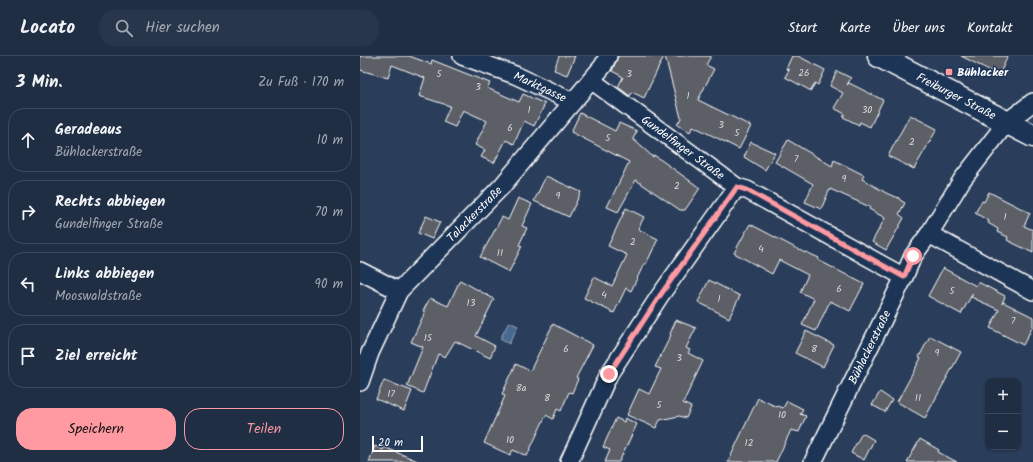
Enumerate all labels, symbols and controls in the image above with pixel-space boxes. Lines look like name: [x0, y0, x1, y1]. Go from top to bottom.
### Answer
search box: [99, 10, 379, 46]
text: Locato: [20, 13, 75, 43]
text: Hier suchen: [145, 16, 220, 40]
icon: search: [113, 17, 135, 39]
text: Start: [788, 17, 817, 39]
text: Karte: [839, 17, 871, 39]
text: Über uns: [893, 17, 945, 39]
text: Kontakt: [967, 17, 1013, 39]
place label: Bühlacker: [957, 63, 1009, 82]
house number: 26: [798, 65, 810, 81]
house number: 5: [436, 66, 442, 82]
street label: Marktgasse: [511, 66, 570, 107]
house number: 3: [626, 66, 632, 82]
street label: Freiburger Straße: [913, 67, 1000, 125]
marker: Bühlacker: [944, 67, 954, 77]
text: 3 Min.: [16, 69, 63, 96]
text: Zu Fuß · 170 m: [258, 72, 344, 93]
house number: 3: [475, 79, 481, 95]
house number: 1: [686, 88, 690, 104]
house number: 1: [527, 102, 531, 118]
house number: 30: [862, 102, 872, 118]
street label: Gundelfinger Straße: [637, 110, 729, 185]
house number: 3: [718, 117, 724, 133]
text: Geradeaus: [55, 118, 122, 142]
house number: 6: [507, 120, 513, 136]
house number: 5: [734, 125, 740, 141]
icon: ahead: [17, 129, 39, 151]
text: 10 m: [317, 130, 343, 151]
house number: 5: [605, 130, 611, 146]
house number: 2: [909, 134, 915, 150]
text: Bühlackerstraße: [55, 142, 142, 163]
house number: 7: [794, 151, 799, 167]
house number: 9: [842, 171, 847, 187]
house number: 2: [674, 178, 680, 194]
street label: Talackerstraße: [442, 181, 507, 247]
house number: 9: [556, 188, 561, 204]
text: Rechts abbiegen: [55, 190, 165, 214]
icon: right: [17, 201, 39, 223]
text: 70 m: [315, 202, 343, 223]
house number: 1: [1003, 209, 1007, 225]
text: Gundelfinger Straße: [55, 214, 163, 235]
house number: 2: [630, 234, 636, 250]
house number: 4: [758, 241, 764, 257]
house number: 11: [497, 245, 503, 261]
route start: [904, 247, 922, 265]
text: Links abbiegen: [55, 262, 154, 286]
icon: left: [17, 273, 39, 295]
text: 90 m: [315, 274, 343, 295]
house number: 6: [836, 281, 842, 297]
house number: 5: [949, 283, 955, 299]
text: Mooswaldstraße: [55, 286, 142, 307]
house number: 4: [601, 287, 607, 303]
house number: 1: [717, 291, 721, 307]
house number: 13: [467, 295, 476, 311]
street label: Bühlackerstraße: [843, 306, 896, 388]
house number: 7: [1011, 313, 1016, 329]
house number: 15: [424, 330, 433, 346]
house number: 6: [563, 341, 569, 357]
house number: 8: [811, 341, 818, 357]
text: Ziel erreicht: [55, 344, 138, 368]
icon: arrive: [17, 345, 39, 367]
house number: 9: [935, 345, 940, 361]
house number: 3: [676, 350, 682, 366]
route end: [600, 365, 618, 383]
map controls: [985, 378, 1021, 450]
button: +: [985, 378, 1021, 414]
house number: 8a: [516, 380, 527, 396]
house number: 17: [387, 386, 395, 402]
house number: 8: [544, 390, 551, 406]
house number: 11: [915, 390, 921, 406]
house number: 5: [656, 397, 662, 413]
house number: 10: [778, 407, 786, 423]
button: Speichern: [16, 408, 176, 450]
button: Teilen: [184, 408, 344, 450]
button: −: [985, 414, 1021, 450]
house number: 10: [506, 432, 514, 448]
scale bar: [372, 434, 423, 453]
text: 20 m: [378, 434, 403, 452]
house number: 12: [745, 435, 754, 451]

